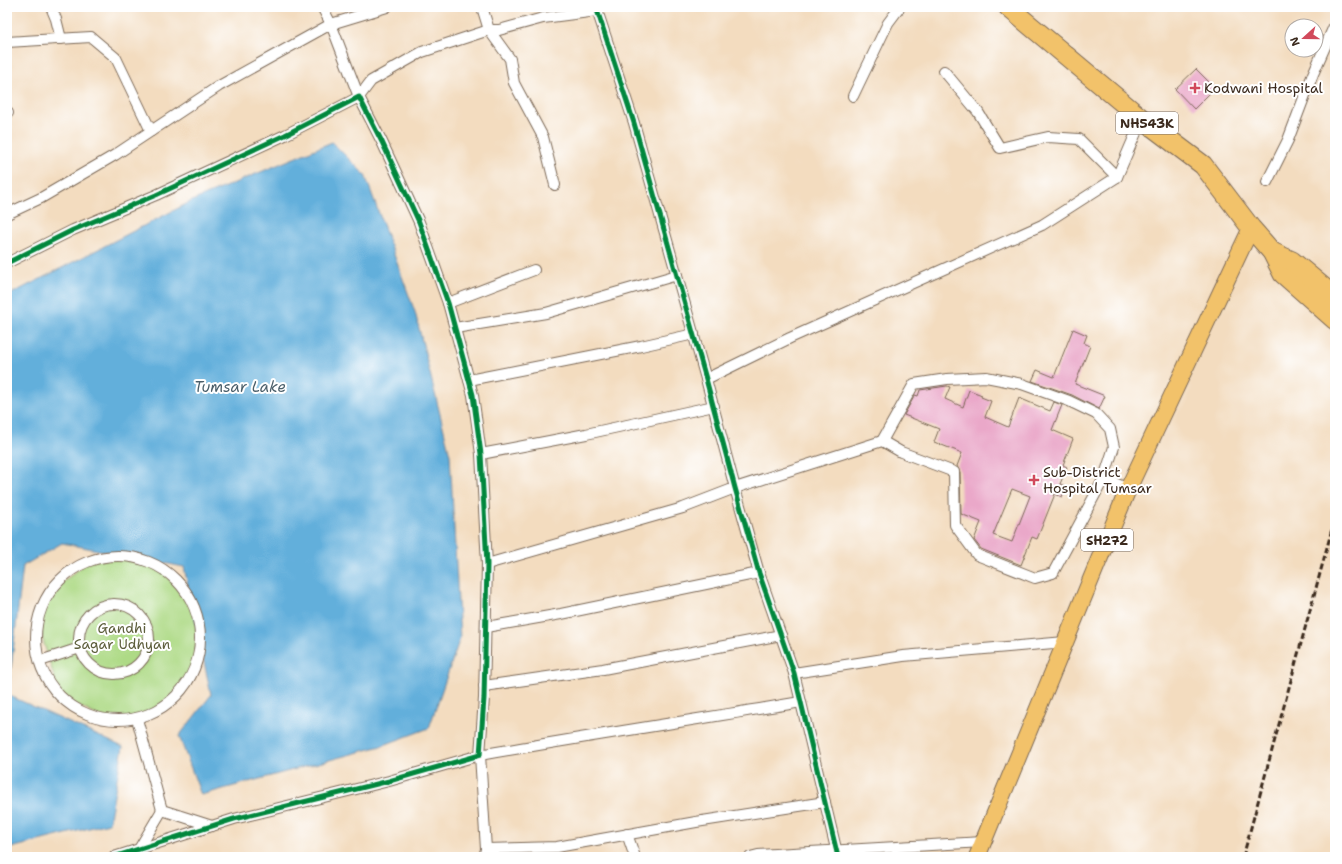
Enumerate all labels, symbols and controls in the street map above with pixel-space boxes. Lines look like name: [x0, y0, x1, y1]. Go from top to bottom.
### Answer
north arrow: [1284, 18, 1324, 58]
text: N: [1286, 34, 1304, 48]
place label: Kodwani Hospital: [1204, 79, 1324, 97]
marker: Kodwani Hospital: [1189, 82, 1201, 94]
road number: NH543K: [1116, 112, 1178, 134]
water label: Tumsar Lake: [194, 377, 286, 397]
place label: Sub-District Hospital Tumsar: [1043, 463, 1152, 497]
marker: Sub-District Hospital Tumsar: [1028, 474, 1040, 486]
road number: SH272: [1081, 529, 1133, 551]
park label: Gandhi Sagar Udhyan: [74, 619, 171, 653]

